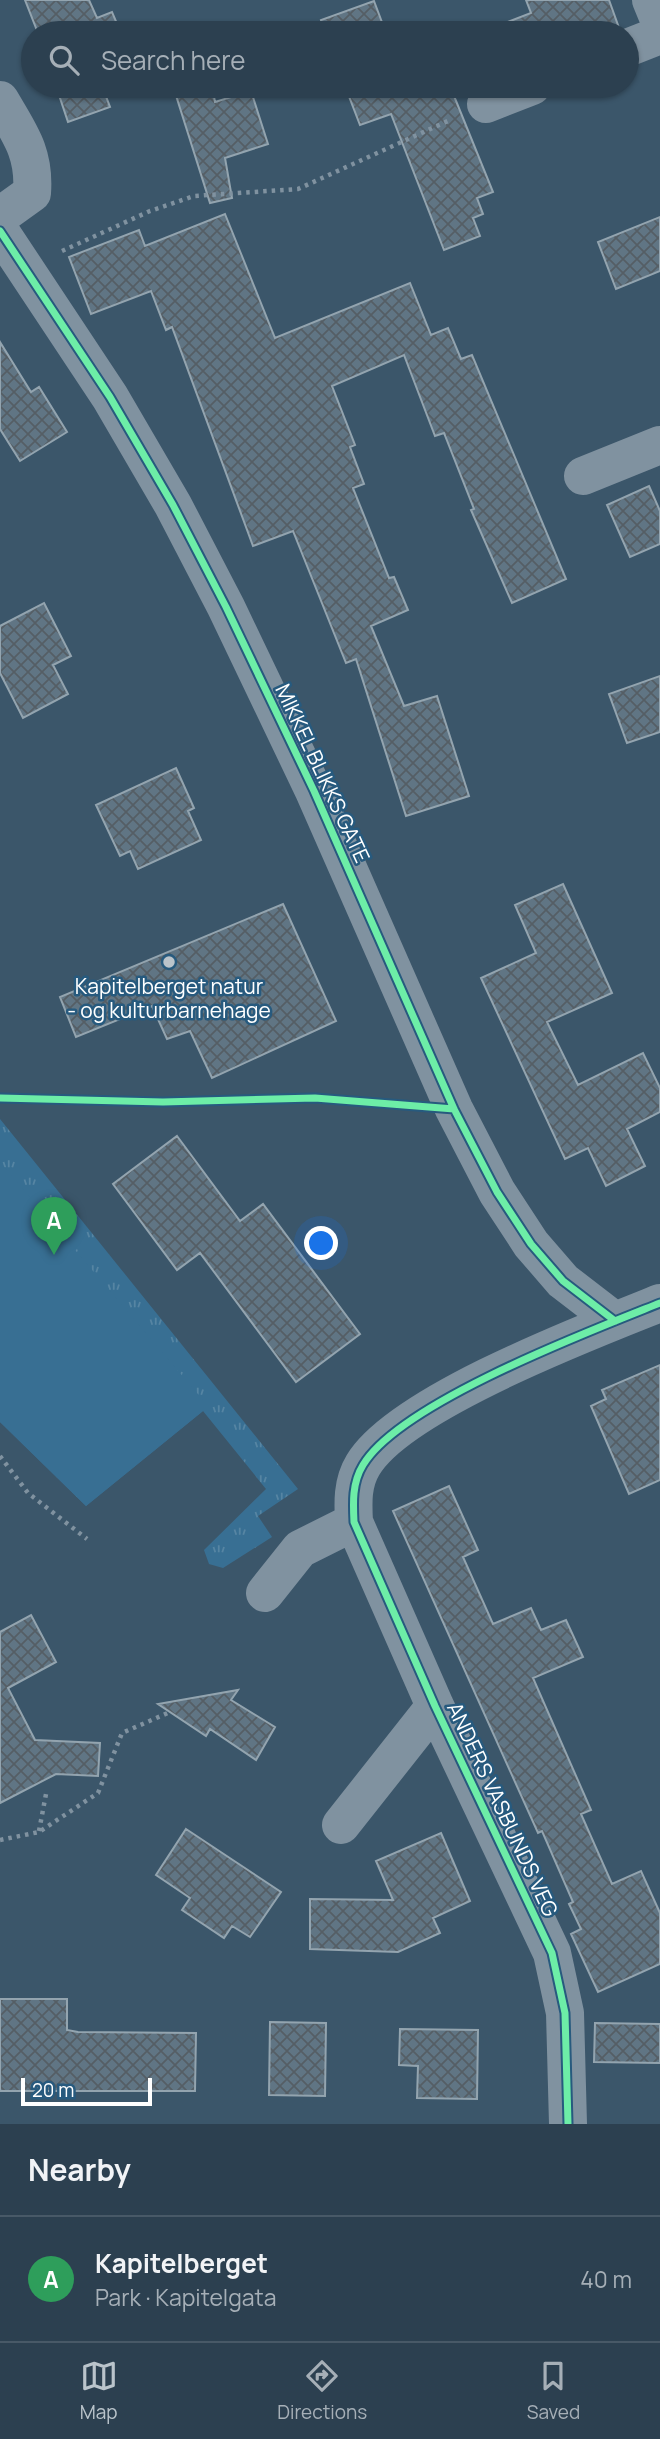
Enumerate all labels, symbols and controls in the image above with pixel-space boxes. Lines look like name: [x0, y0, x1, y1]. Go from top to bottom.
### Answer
search box: [21, 21, 639, 98]
icon: search: [45, 41, 83, 79]
text: Search here: [101, 42, 246, 78]
street label: MIKKEL BLIKKS GATE: [269, 679, 377, 867]
marker: Kapitelberget natur - og kulturbarnehage: [161, 954, 177, 970]
place label: Kapitelberget natur - og kulturbarnehage: [67, 972, 271, 1024]
pin: A: [31, 1197, 77, 1255]
your location: [304, 1226, 338, 1260]
street label: ANDERS VASBUNDS VEG: [441, 1697, 565, 1921]
scale bar: [21, 2075, 152, 2107]
text: 20 m: [32, 2077, 74, 2103]
text: Nearby: [28, 2149, 131, 2190]
text: Kapitelberget: [95, 2245, 268, 2281]
text: A: [43, 2263, 59, 2295]
text: 40 m: [580, 2263, 632, 2295]
text: Park · Kapitelgata: [95, 2281, 277, 2313]
tab: Map: [80, 2357, 118, 2425]
tab: Directions: [277, 2357, 367, 2425]
tab: Saved: [527, 2357, 580, 2425]

